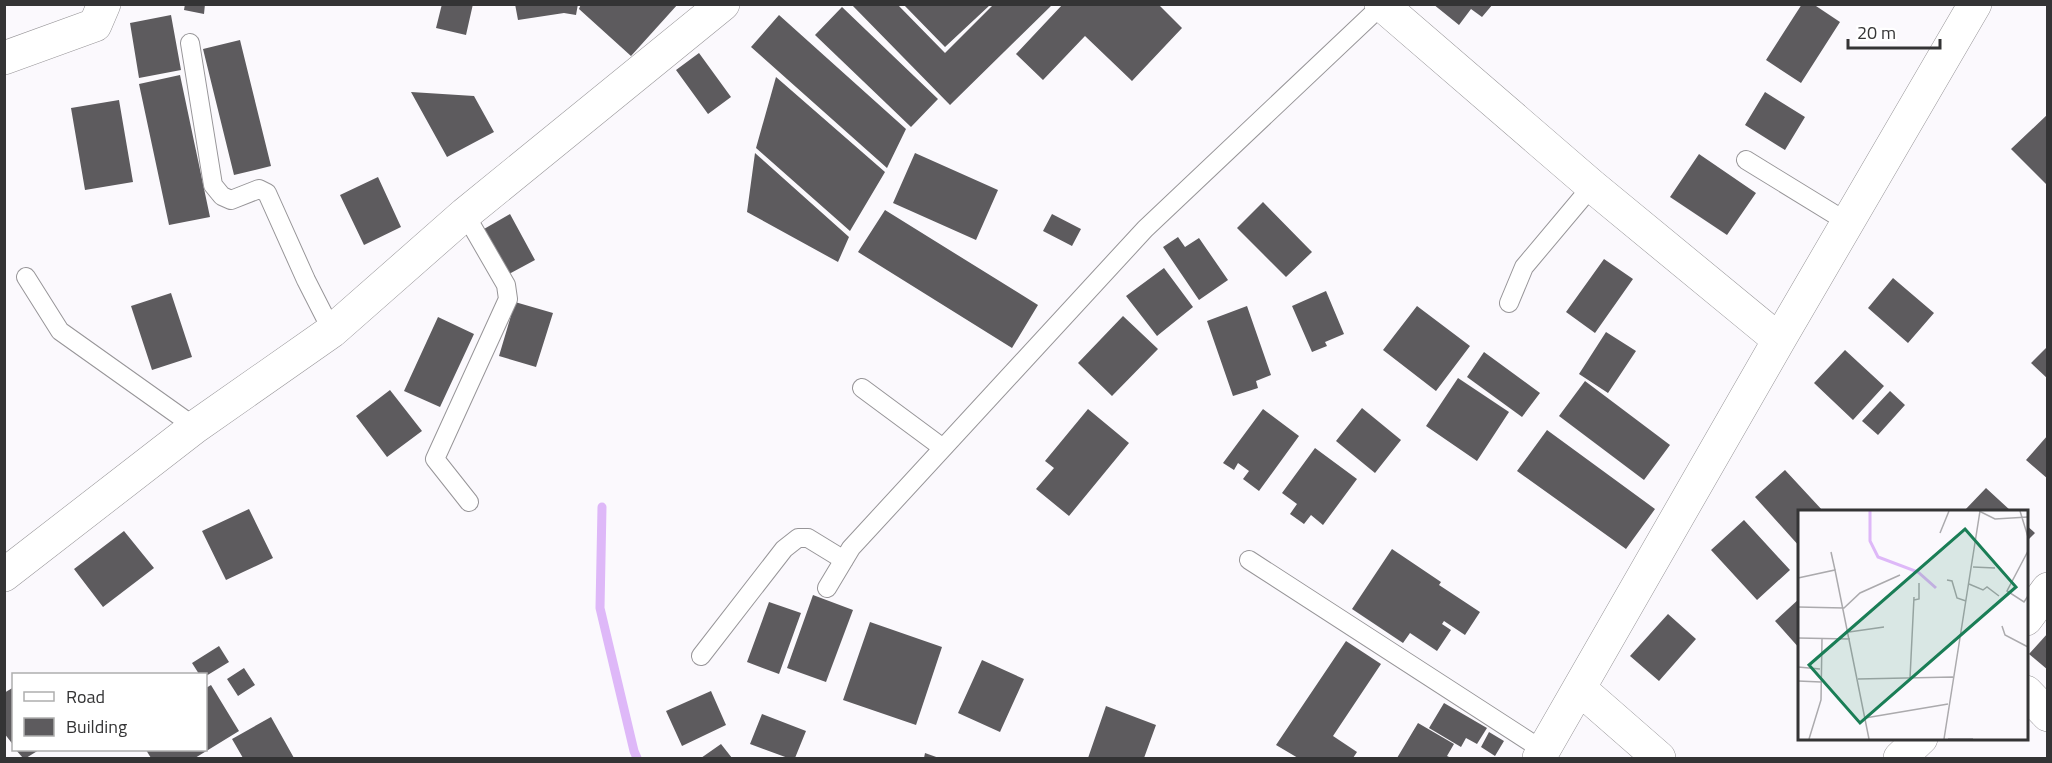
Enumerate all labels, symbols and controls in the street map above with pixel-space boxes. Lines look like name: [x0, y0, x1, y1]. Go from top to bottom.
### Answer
scale bar: [1848, 12, 1940, 50]
text: 20 m: [1857, 19, 1896, 46]
inset map: [1798, 510, 2028, 739]
legend: [12, 673, 207, 751]
text: Road: [66, 683, 105, 710]
text: Building: [66, 713, 127, 740]

